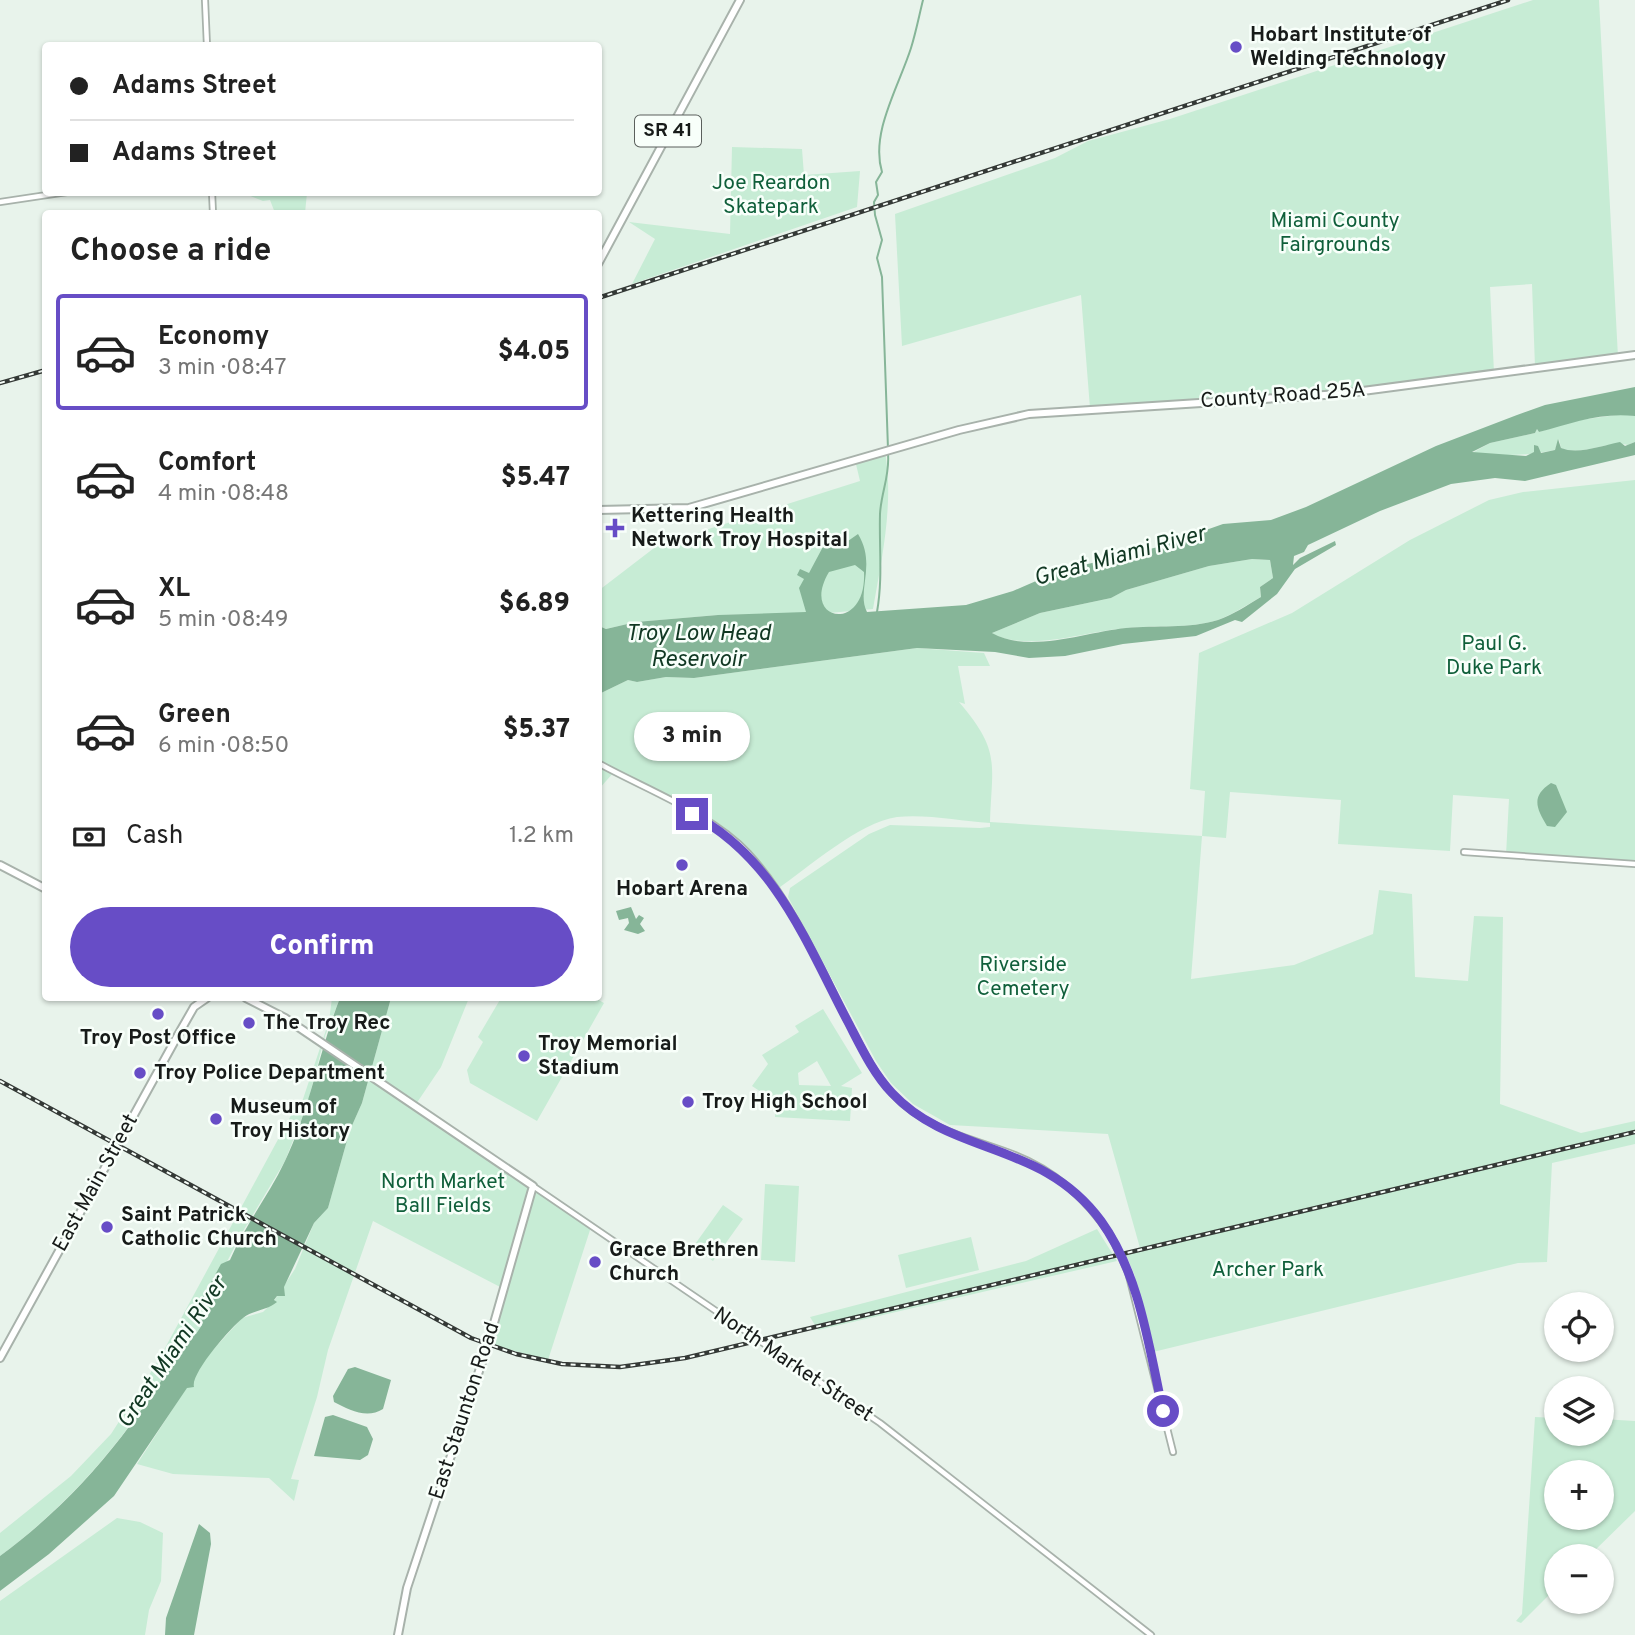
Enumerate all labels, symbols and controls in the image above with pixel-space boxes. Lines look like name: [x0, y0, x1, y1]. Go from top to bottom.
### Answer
place label: Hobart Institute of Welding Technology: [1250, 22, 1446, 73]
marker: Hobart Institute of Welding Technology: [1228, 39, 1244, 55]
text: Adams Street: [112, 70, 277, 103]
road number: SR 41: [635, 116, 701, 146]
text: Adams Street: [112, 137, 277, 170]
park label: Joe Reardon Skatepark: [712, 170, 830, 221]
park label: Miami County Fairgrounds: [1270, 208, 1400, 259]
text: Choose a ride: [70, 232, 271, 272]
icon: car: [74, 321, 137, 384]
text: Economy: [158, 321, 269, 354]
text: $4.05: [498, 336, 570, 369]
text: 3 min · 08:47: [158, 354, 286, 383]
street label: County Road 25A: [1199, 377, 1367, 415]
icon: car: [74, 447, 137, 510]
text: Comfort: [158, 447, 256, 480]
text: $5.47: [501, 462, 570, 495]
text: 4 min · 08:48: [158, 480, 289, 509]
place label: Kettering Health Network Troy Hospital: [631, 503, 848, 554]
marker: Kettering Health Network Troy Hospital: [605, 518, 625, 538]
water label: Great Miami River: [1031, 520, 1211, 594]
icon: car: [74, 573, 137, 636]
text: XL: [158, 573, 190, 606]
text: $6.89: [499, 588, 570, 621]
text: 5 min · 08:49: [158, 606, 288, 635]
water label: Troy Low Head Reservoir: [625, 620, 772, 675]
park label: Paul G. Duke Park: [1446, 631, 1542, 682]
icon: car: [74, 699, 137, 762]
text: Green: [158, 699, 231, 732]
callout: 3 min: [634, 712, 750, 762]
text: $5.37: [503, 714, 570, 747]
text: 3 min: [662, 722, 722, 751]
text: 6 min · 08:50: [158, 732, 289, 761]
route end: [676, 798, 708, 830]
icon: cash: [70, 818, 108, 856]
text: Cash: [126, 820, 183, 853]
text: 1.2 km: [509, 822, 574, 851]
marker: Hobart Arena: [674, 857, 690, 873]
place label: Hobart Arena: [616, 876, 748, 903]
button: Confirm: [70, 907, 574, 987]
park label: Riverside Cemetery: [976, 952, 1070, 1003]
marker: Troy Post Office: [150, 1006, 166, 1022]
place label: The Troy Rec: [263, 1010, 391, 1037]
marker: The Troy Rec: [241, 1015, 257, 1031]
place label: Troy Post Office: [80, 1025, 236, 1052]
place label: Troy Memorial Stadium: [538, 1031, 678, 1082]
marker: Troy Memorial Stadium: [516, 1048, 532, 1064]
place label: Troy Police Department: [154, 1060, 385, 1087]
marker: Troy Police Department: [132, 1065, 148, 1081]
place label: Troy High School: [702, 1089, 868, 1116]
place label: Museum of Troy History: [230, 1094, 350, 1145]
marker: Troy High School: [680, 1094, 696, 1110]
street label: East Main Street: [47, 1109, 145, 1257]
marker: Museum of Troy History: [208, 1111, 224, 1127]
park label: North Market Ball Fields: [381, 1169, 505, 1220]
place label: Saint Patrick Catholic Church: [121, 1202, 277, 1253]
marker: Saint Patrick Catholic Church: [99, 1219, 115, 1235]
place label: Grace Brethren Church: [609, 1237, 759, 1288]
marker: Grace Brethren Church: [587, 1254, 603, 1270]
park label: Archer Park: [1212, 1257, 1324, 1284]
water label: Great Miami River: [111, 1270, 236, 1435]
map controls: [1544, 1292, 1614, 1614]
button: locate: [1544, 1292, 1614, 1362]
street label: North Market Street: [708, 1301, 878, 1429]
street label: East Staunton Road: [424, 1319, 506, 1503]
button: layers: [1544, 1376, 1614, 1446]
route start: [1147, 1395, 1179, 1427]
button: +: [1544, 1460, 1614, 1530]
button: −: [1544, 1544, 1614, 1614]

